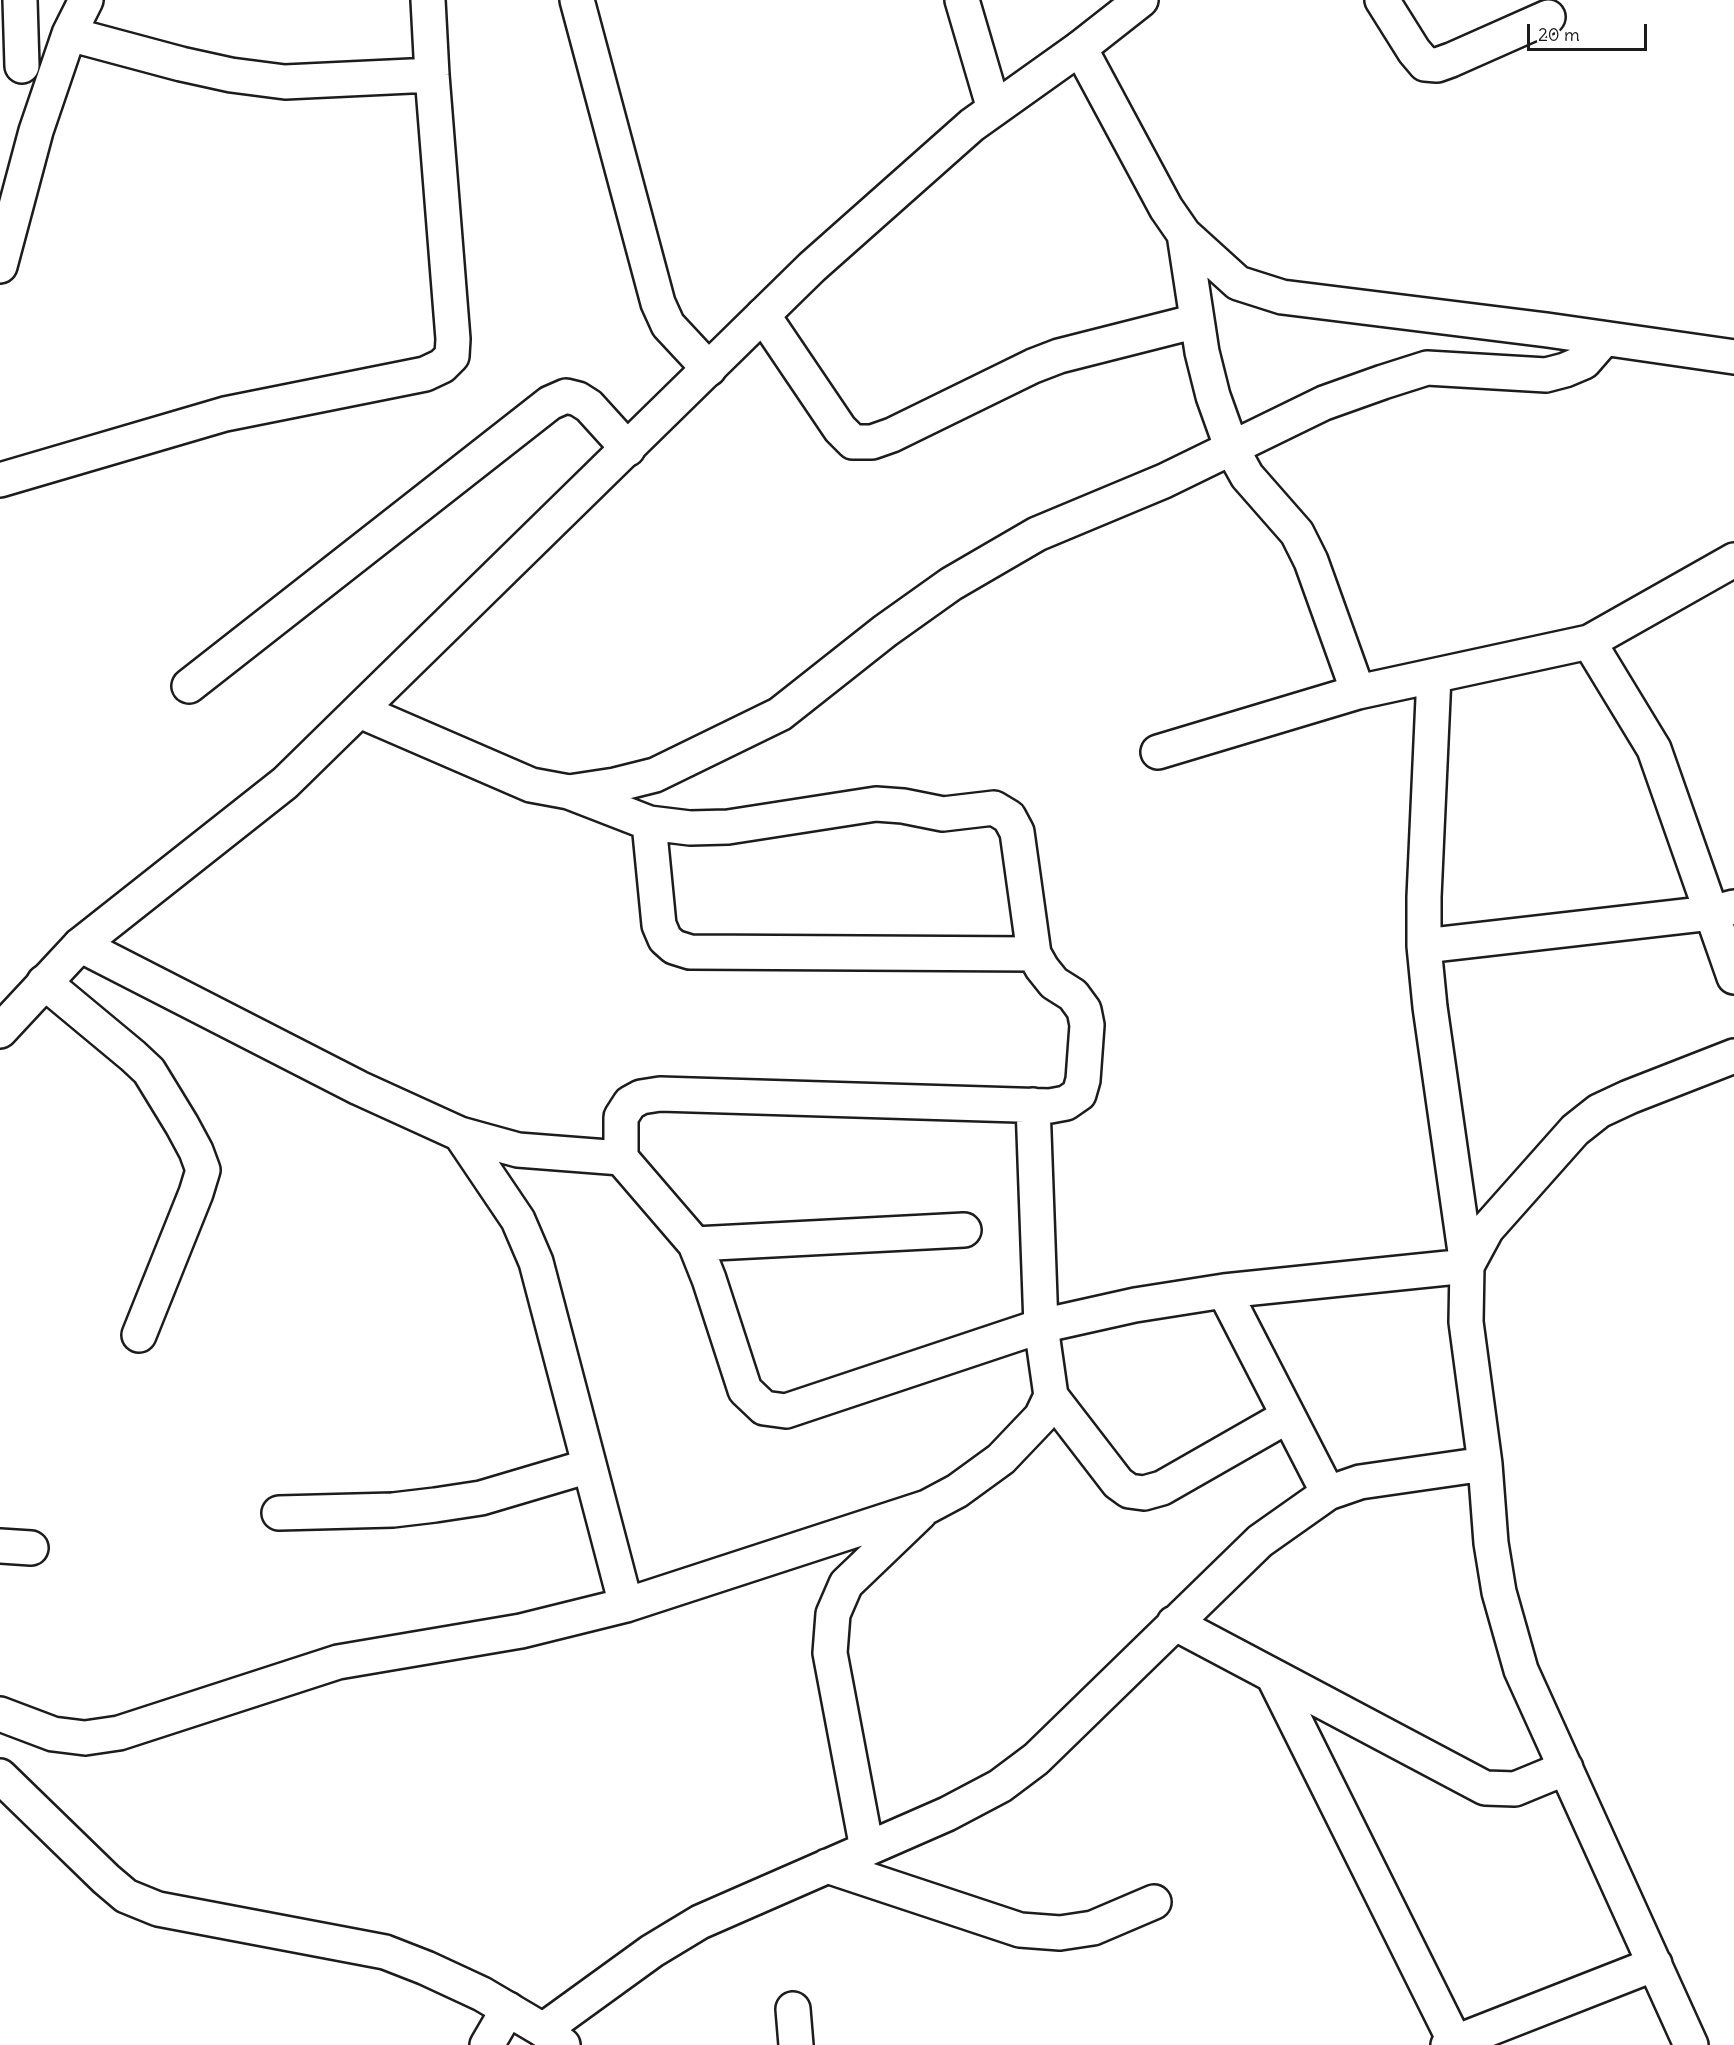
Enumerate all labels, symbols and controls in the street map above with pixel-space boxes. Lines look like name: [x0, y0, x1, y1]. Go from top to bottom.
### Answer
scale bar: [1530, 12, 1650, 50]
text: 20 m: [1538, 23, 1580, 46]

